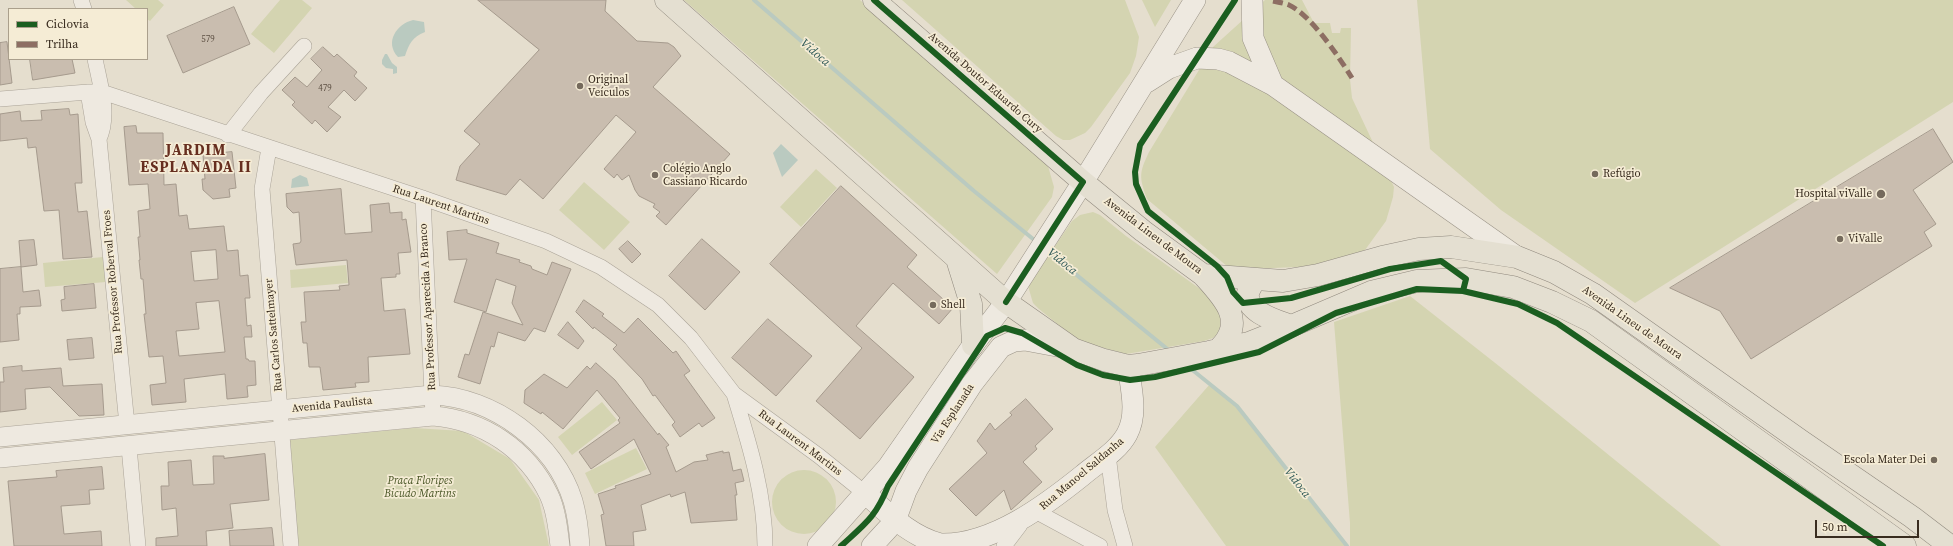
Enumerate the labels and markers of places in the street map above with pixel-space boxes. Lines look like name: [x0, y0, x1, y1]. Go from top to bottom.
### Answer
place label: Original Veículos: [588, 73, 629, 99]
marker: Original Veículos: [575, 81, 585, 91]
place label: Colégio Anglo Cassiano Ricardo: [663, 162, 747, 188]
place label: Refúgio: [1603, 167, 1641, 181]
marker: Refúgio: [1590, 169, 1600, 179]
marker: Colégio Anglo Cassiano Ricardo: [650, 170, 660, 180]
place label: Hospital viValle: [1795, 187, 1872, 201]
marker: Hospital viValle: [1875, 188, 1887, 200]
place label: ViValle: [1848, 232, 1882, 246]
marker: ViValle: [1835, 234, 1845, 244]
place label: Shell: [941, 298, 965, 312]
marker: Shell: [928, 300, 938, 310]
place label: Escola Mater Dei: [1844, 453, 1926, 467]
marker: Escola Mater Dei: [1929, 455, 1939, 465]

